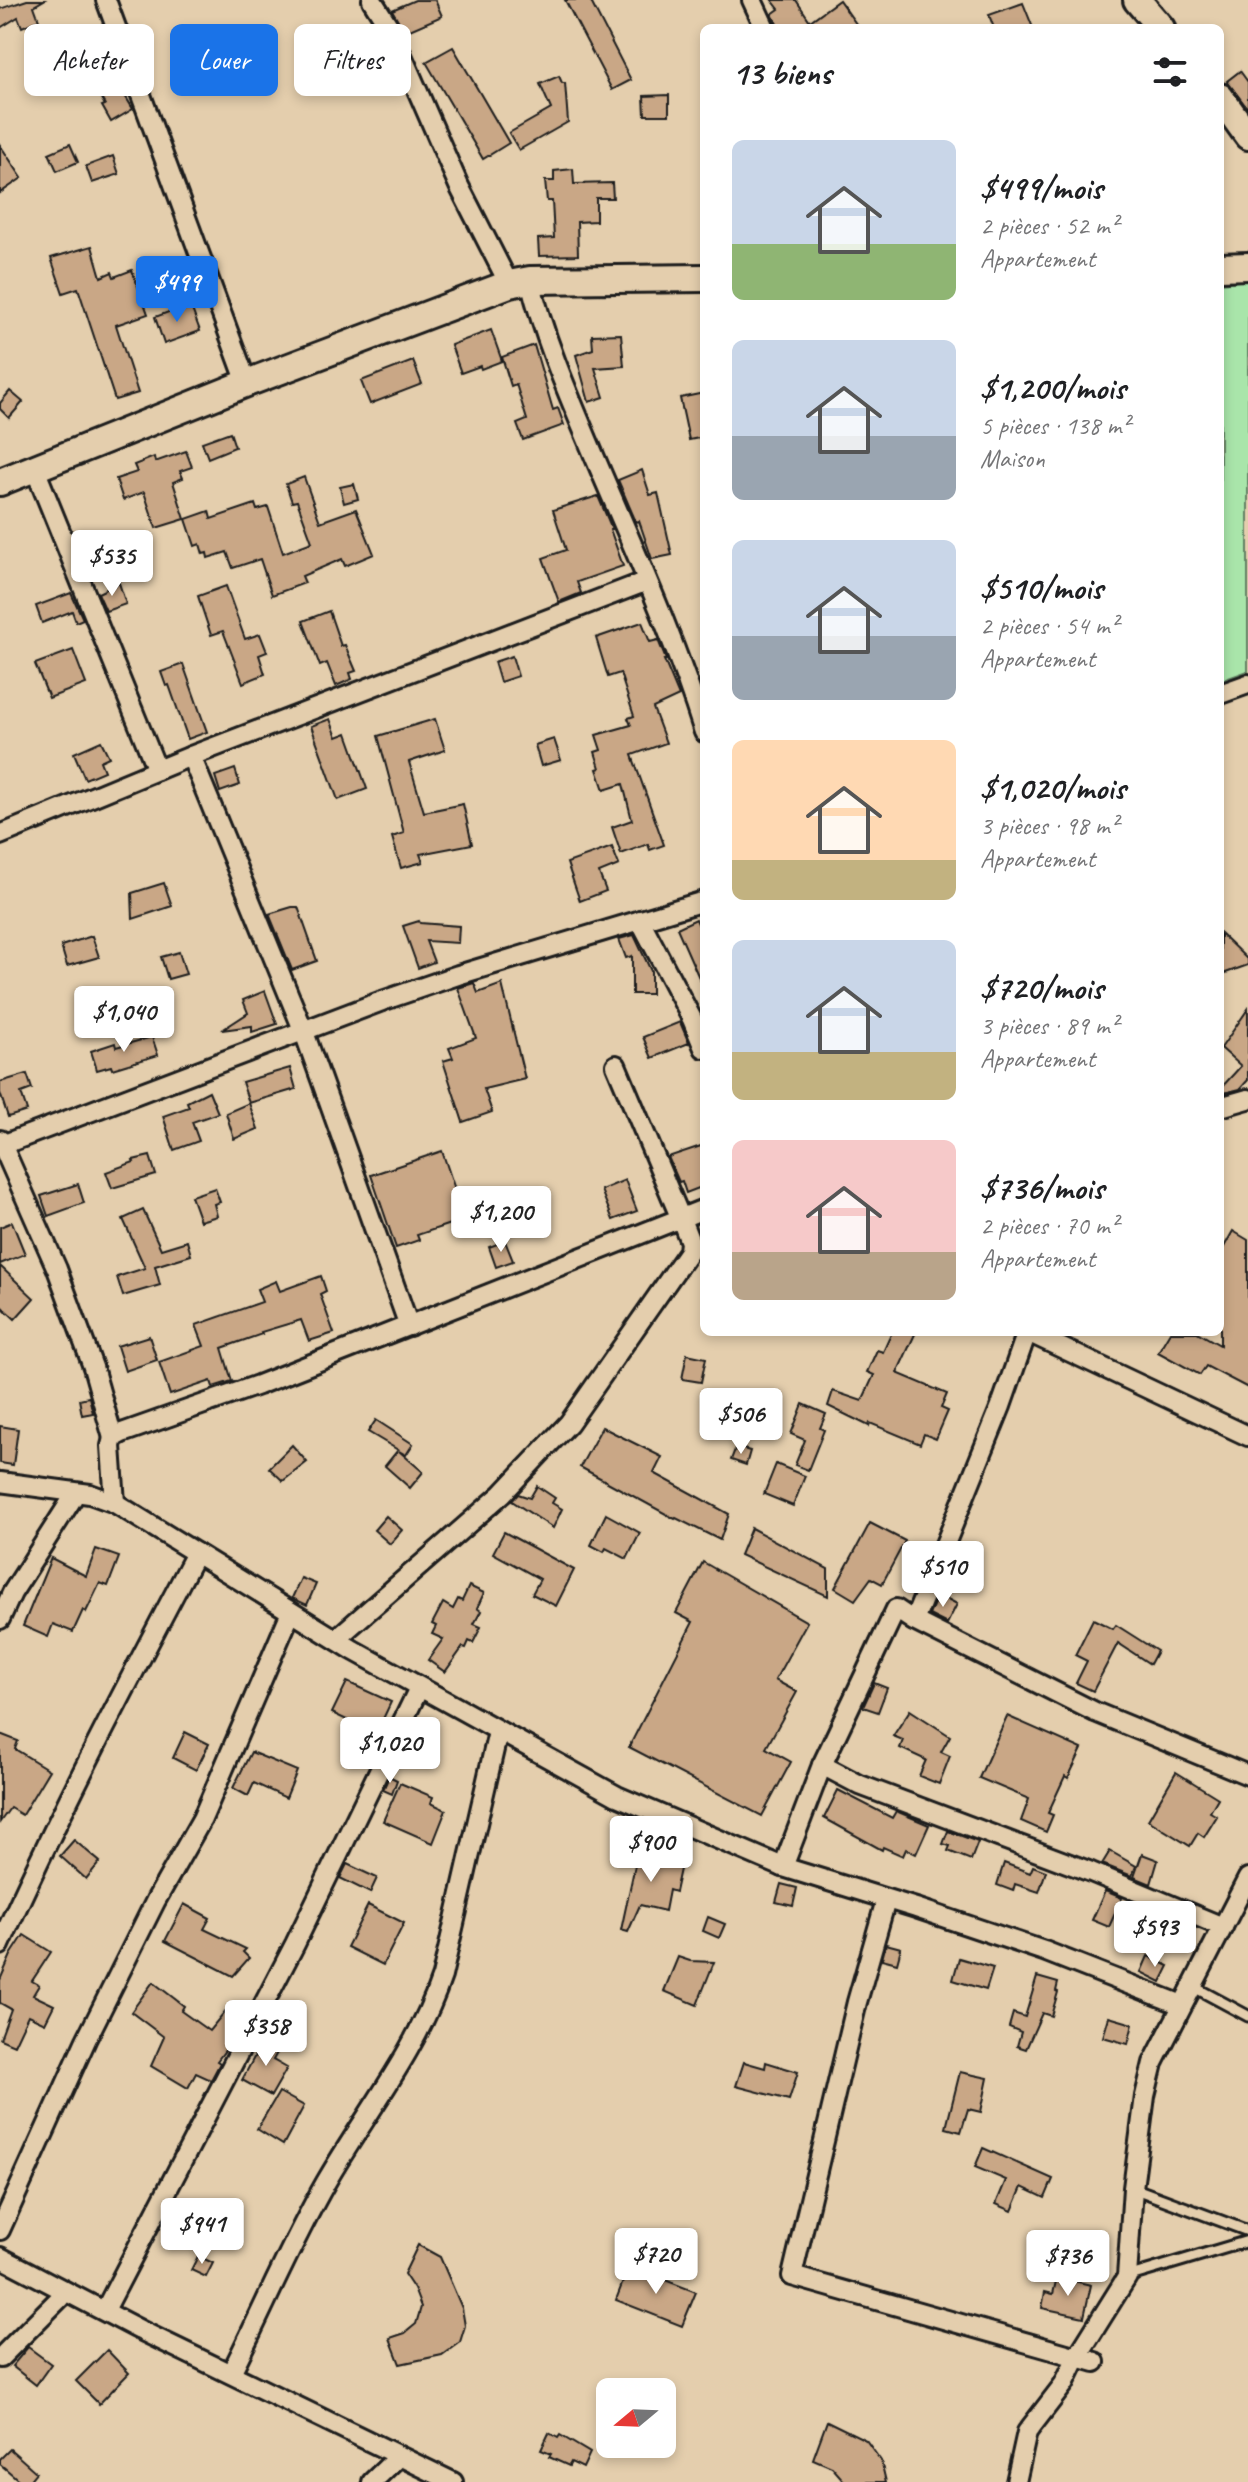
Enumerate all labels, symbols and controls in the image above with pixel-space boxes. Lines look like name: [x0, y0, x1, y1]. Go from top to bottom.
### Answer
chip: Acheter: [24, 24, 154, 96]
chip: Louer: [170, 24, 278, 96]
chip: Filtres: [294, 24, 411, 96]
icon: filters: [1148, 50, 1192, 94]
text: 13 biens: [732, 51, 831, 94]
text: $499/mois: [980, 166, 1103, 209]
icon: home: [796, 172, 892, 268]
text: 2 pièces · 52 m²: [980, 209, 1118, 242]
text: Appartement: [980, 242, 1095, 275]
pin: $499: [130, 256, 224, 324]
text: $499: [154, 265, 200, 298]
text: $1,200/mois: [980, 366, 1125, 409]
icon: home: [796, 372, 892, 468]
text: 5 pièces · 138 m²: [980, 409, 1129, 442]
text: Maison: [980, 442, 1045, 475]
pin: $535: [65, 530, 159, 598]
text: $535: [89, 539, 135, 572]
text: $510/mois: [980, 566, 1103, 609]
icon: home: [796, 572, 892, 668]
text: 2 pièces · 54 m²: [980, 609, 1118, 642]
text: Appartement: [980, 642, 1095, 675]
text: $1,020/mois: [980, 766, 1125, 809]
icon: home: [796, 772, 892, 868]
text: 3 pièces · 98 m²: [980, 809, 1118, 842]
text: Appartement: [980, 842, 1095, 875]
text: $720/mois: [980, 966, 1103, 1009]
icon: home: [796, 972, 892, 1068]
pin: $1,040: [59, 986, 189, 1054]
text: $1,040: [92, 995, 156, 1028]
text: 3 pièces · 89 m²: [980, 1009, 1118, 1042]
text: Appartement: [980, 1042, 1095, 1075]
text: $736/mois: [980, 1166, 1104, 1209]
icon: home: [796, 1172, 892, 1268]
pin: $1,200: [436, 1186, 566, 1254]
text: $1,200: [469, 1195, 533, 1228]
text: 2 pièces · 70 m²: [980, 1209, 1118, 1242]
text: Appartement: [980, 1242, 1095, 1275]
pin: $506: [694, 1388, 788, 1456]
text: $506: [718, 1397, 764, 1430]
pin: $510: [896, 1541, 990, 1609]
text: $510: [920, 1550, 966, 1583]
pin: $1,020: [325, 1717, 455, 1785]
text: $1,020: [358, 1726, 422, 1759]
pin: $900: [604, 1816, 698, 1884]
text: $900: [628, 1825, 674, 1858]
pin: $593: [1108, 1901, 1202, 1969]
text: $593: [1132, 1910, 1178, 1943]
pin: $358: [219, 2000, 313, 2068]
text: $358: [243, 2009, 289, 2042]
pin: $941: [155, 2198, 249, 2266]
text: $941: [179, 2207, 225, 2240]
pin: $720: [609, 2228, 703, 2296]
pin: $736: [1021, 2230, 1115, 2298]
text: $720: [633, 2237, 679, 2270]
text: $736: [1044, 2239, 1092, 2272]
north arrow: [596, 2378, 676, 2458]
map controls: [596, 2378, 676, 2458]

